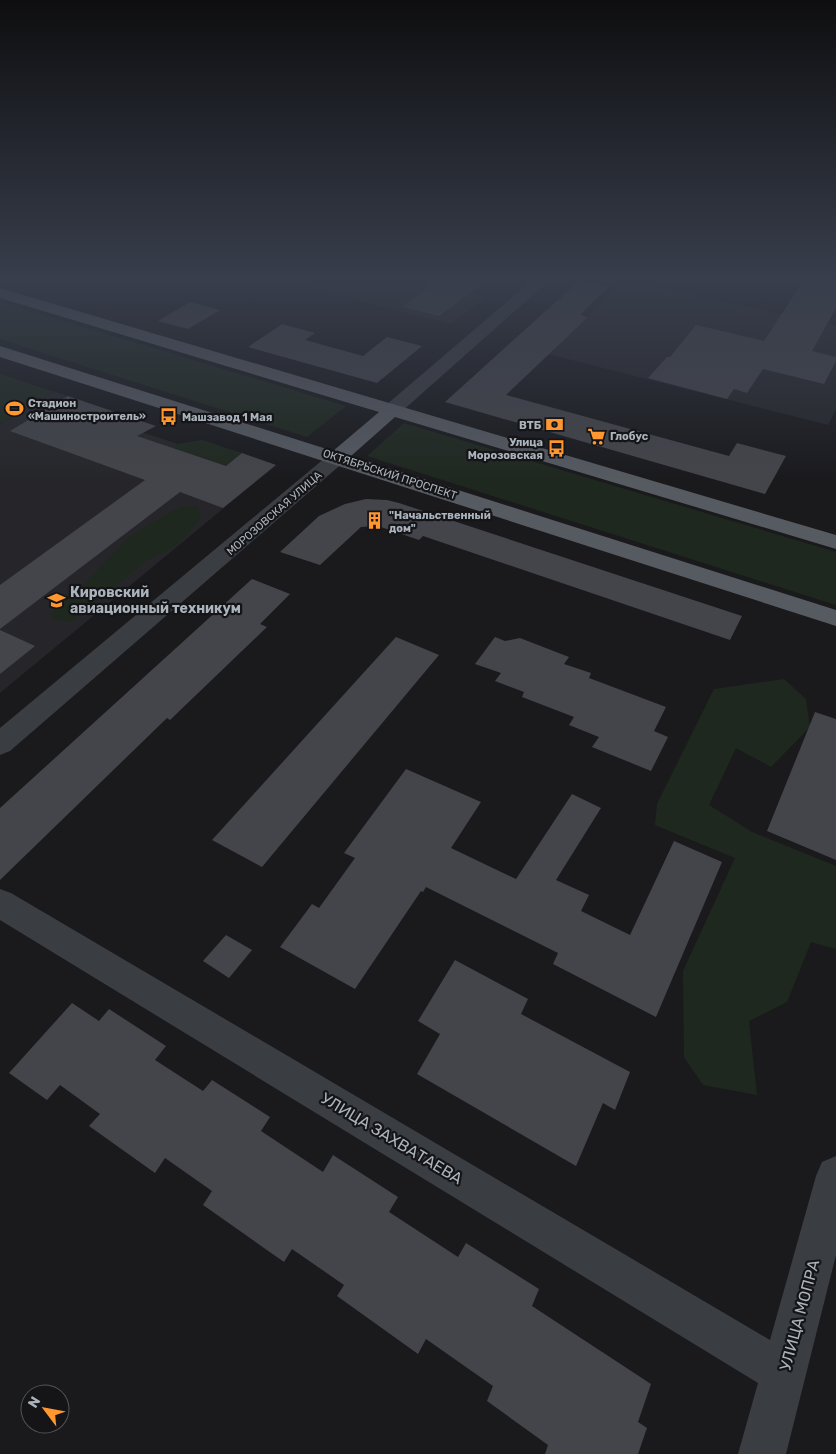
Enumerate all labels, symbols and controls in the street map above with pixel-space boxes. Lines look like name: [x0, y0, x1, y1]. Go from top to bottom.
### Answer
place label: Стадион «Машиностроитель»: [28, 397, 146, 423]
sports icon: Стадион «Машиностроитель»: [4, 399, 24, 419]
bus stop icon: Машзавод 1 Мая: [158, 407, 178, 427]
place label: Машзавод 1 Мая: [182, 411, 272, 424]
bank icon: ВТБ: [545, 415, 565, 435]
place label: ВТБ: [519, 419, 542, 432]
supermarket icon: Глобус: [586, 426, 606, 446]
place label: Глобус: [610, 430, 649, 443]
place label: Улица Морозовская: [468, 436, 543, 462]
bus stop icon: Улица Морозовская: [547, 438, 567, 458]
street label: ОКТЯБРЬСКИЙ ПРОСПЕКТ: [321, 447, 459, 502]
street label: МОРОЗОВСКАЯ УЛИЦА: [224, 468, 325, 558]
place label: "Начальственный дом": [389, 509, 491, 535]
building icon: "Начальственный дом": [365, 511, 385, 531]
place label: Кировский авиационный техникум: [70, 584, 241, 617]
school or university icon: Кировский авиационный техникум: [46, 590, 66, 610]
street label: УЛИЦА ЗАХВАТАЕВА: [318, 1089, 466, 1188]
street label: УЛИЦА МОПРА: [775, 1257, 824, 1373]
north arrow: [20, 1384, 70, 1434]
text: N: [25, 1394, 44, 1411]

